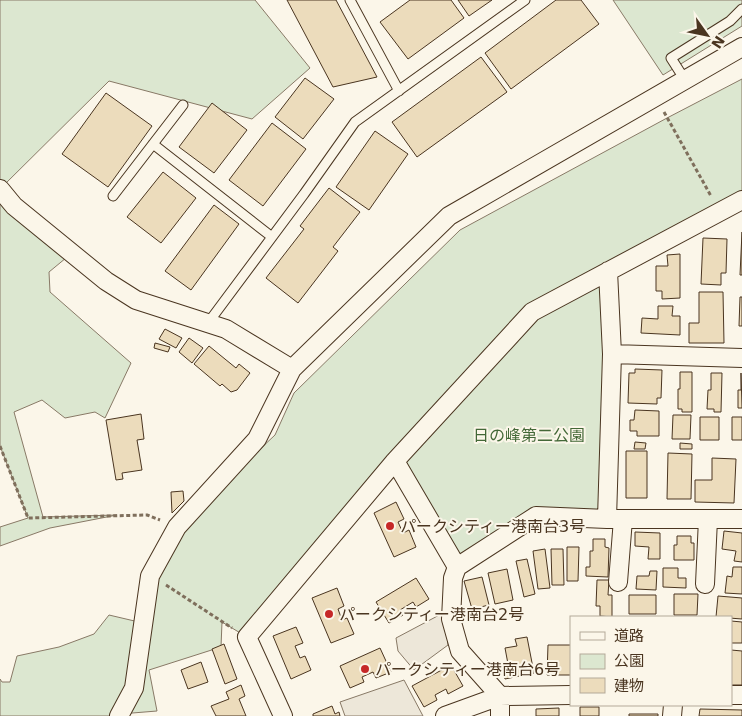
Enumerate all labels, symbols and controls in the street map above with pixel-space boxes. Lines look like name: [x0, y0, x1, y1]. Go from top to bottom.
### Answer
north arrow: [682, 10, 732, 60]
text: N: [708, 33, 728, 51]
park label: 日の峰第二公園: [473, 426, 585, 445]
place label: パークシティー港南台3号: [400, 517, 585, 536]
marker: パークシティー港南台3号: [384, 520, 396, 532]
place label: パークシティー港南台2号: [339, 605, 524, 624]
marker: パークシティー港南台2号: [323, 608, 335, 620]
legend: [570, 616, 732, 706]
text: 道路: [614, 627, 644, 645]
text: 公園: [614, 652, 644, 670]
place label: パークシティー港南台6号: [375, 660, 560, 679]
marker: パークシティー港南台6号: [359, 663, 371, 675]
text: 建物: [614, 677, 644, 695]

